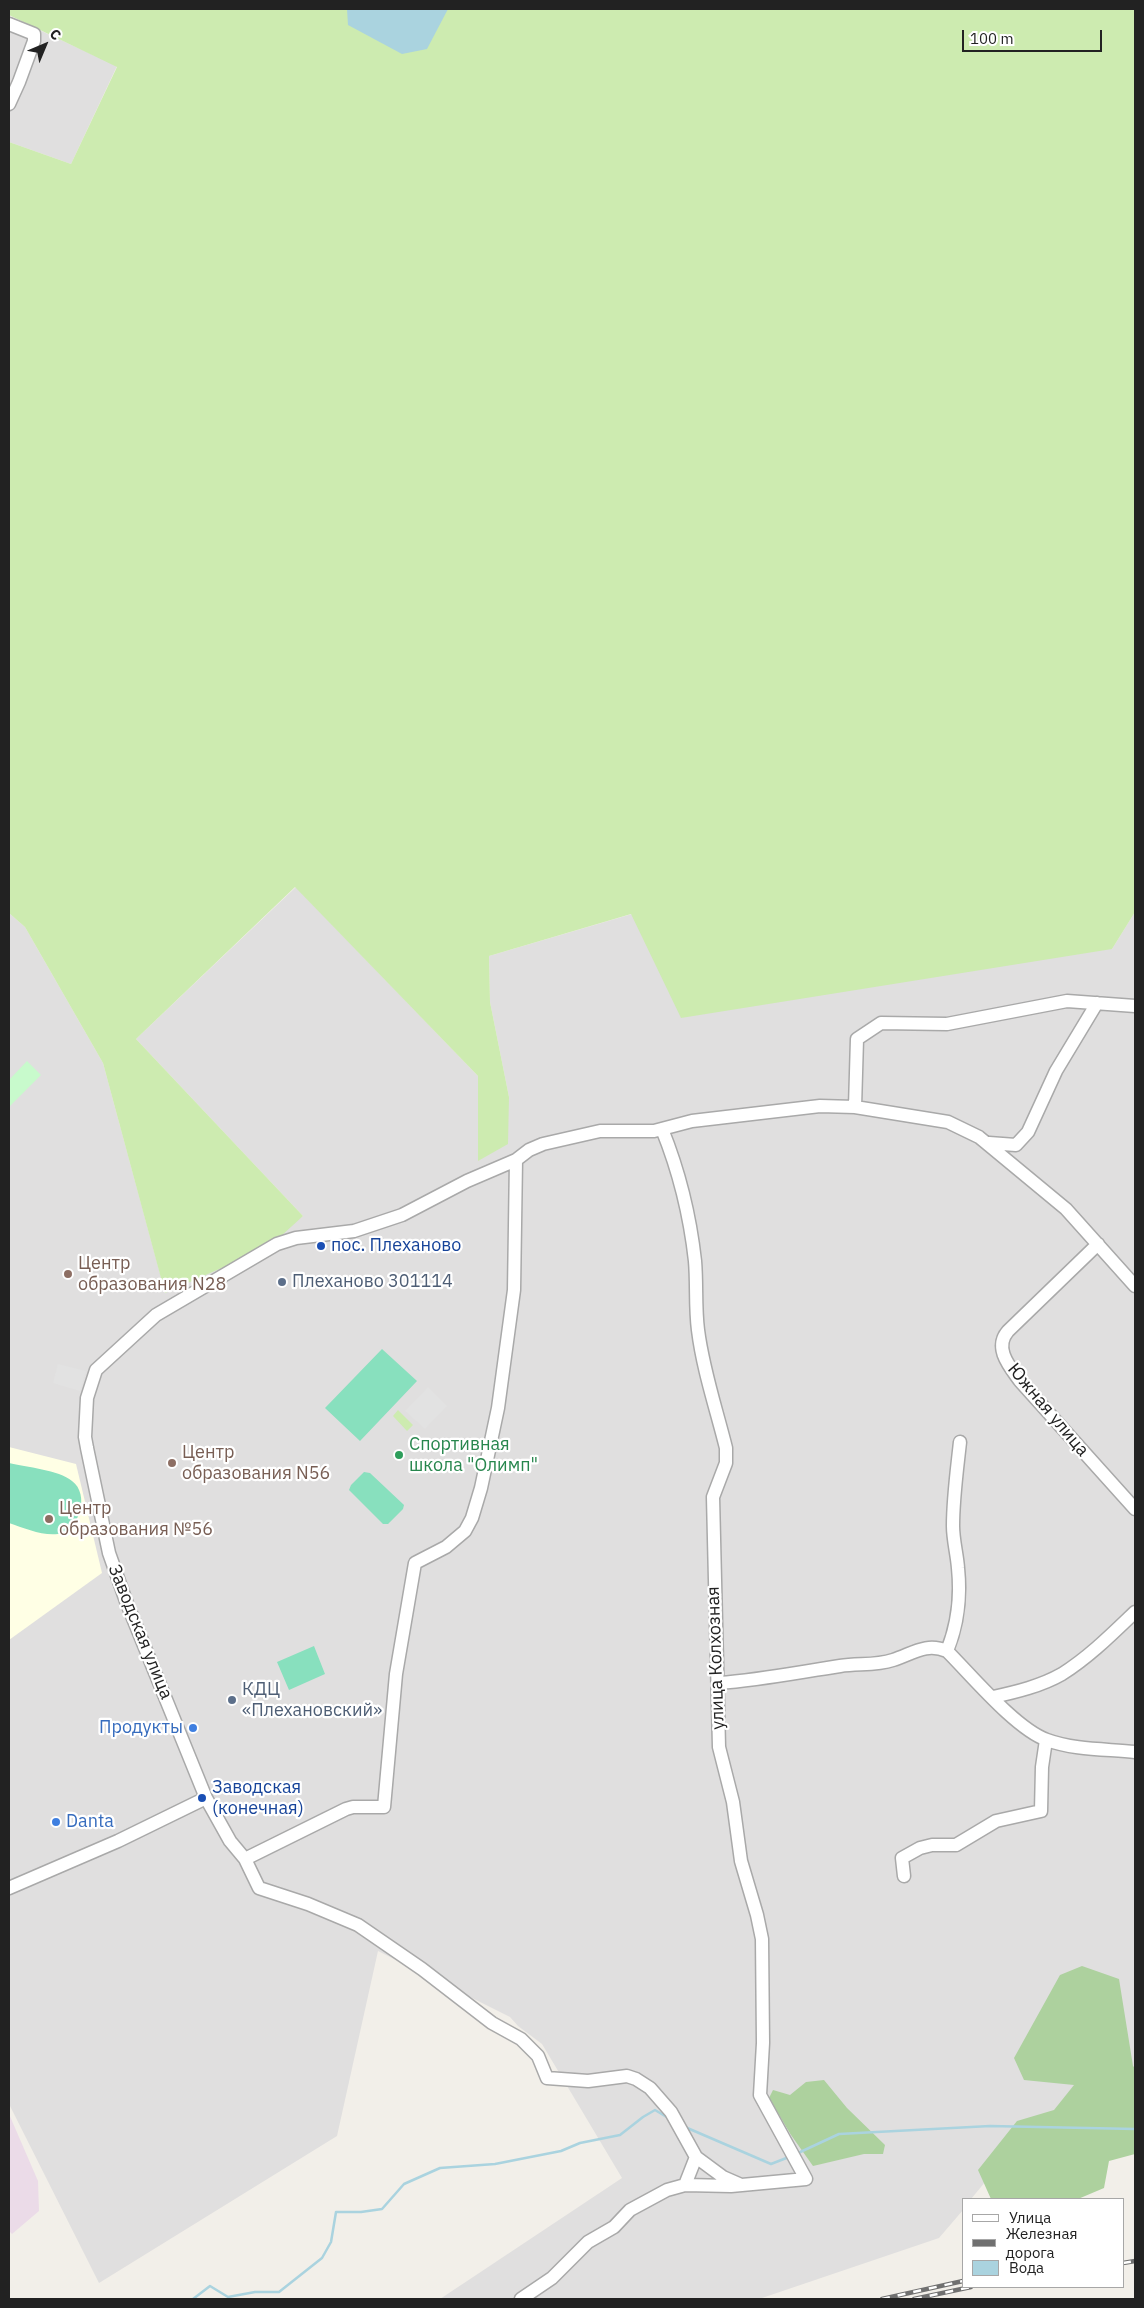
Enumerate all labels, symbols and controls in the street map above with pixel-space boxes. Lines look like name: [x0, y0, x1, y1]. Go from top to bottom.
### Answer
north arrow: [20, 20, 70, 70]
scale bar: [964, 20, 1104, 52]
text: С: [46, 25, 65, 44]
text: 100 m: [970, 29, 1014, 48]
place label: пос. Плеханово: [331, 1235, 461, 1257]
marker: пос. Плеханово: [315, 1240, 327, 1252]
place label: Центр образования N28: [78, 1253, 226, 1296]
marker: Центр образования N28: [62, 1268, 74, 1280]
place label: Плеханово 301114: [292, 1271, 453, 1293]
marker: Плеханово 301114: [276, 1276, 288, 1288]
street label: Южная улица: [1003, 1359, 1093, 1461]
place label: Спортивная школа "Олимп": [409, 1434, 538, 1476]
place label: Центр образования N56: [182, 1442, 330, 1485]
marker: Спортивная школа "Олимп": [393, 1449, 405, 1461]
marker: Центр образования N56: [166, 1457, 178, 1469]
place label: Центр образования №56: [59, 1498, 213, 1540]
marker: Центр образования №56: [43, 1513, 55, 1525]
street label: Заводская улица: [103, 1562, 177, 1702]
street label: улица Колхозная: [703, 1586, 729, 1730]
place label: КДЦ «Плехановский»: [242, 1679, 382, 1722]
marker: КДЦ «Плехановский»: [226, 1694, 238, 1706]
place label: Продукты: [99, 1717, 183, 1739]
marker: Продукты: [187, 1722, 199, 1734]
place label: Заводская (конечная): [212, 1777, 304, 1820]
marker: Заводская (конечная): [196, 1792, 208, 1804]
place label: Danta: [66, 1811, 114, 1833]
marker: Danta: [50, 1816, 62, 1828]
legend: [962, 2198, 1124, 2288]
text: Улица: [1009, 2208, 1051, 2227]
text: Железная дорога: [1006, 2224, 1077, 2262]
text: Вода: [1009, 2258, 1044, 2277]

